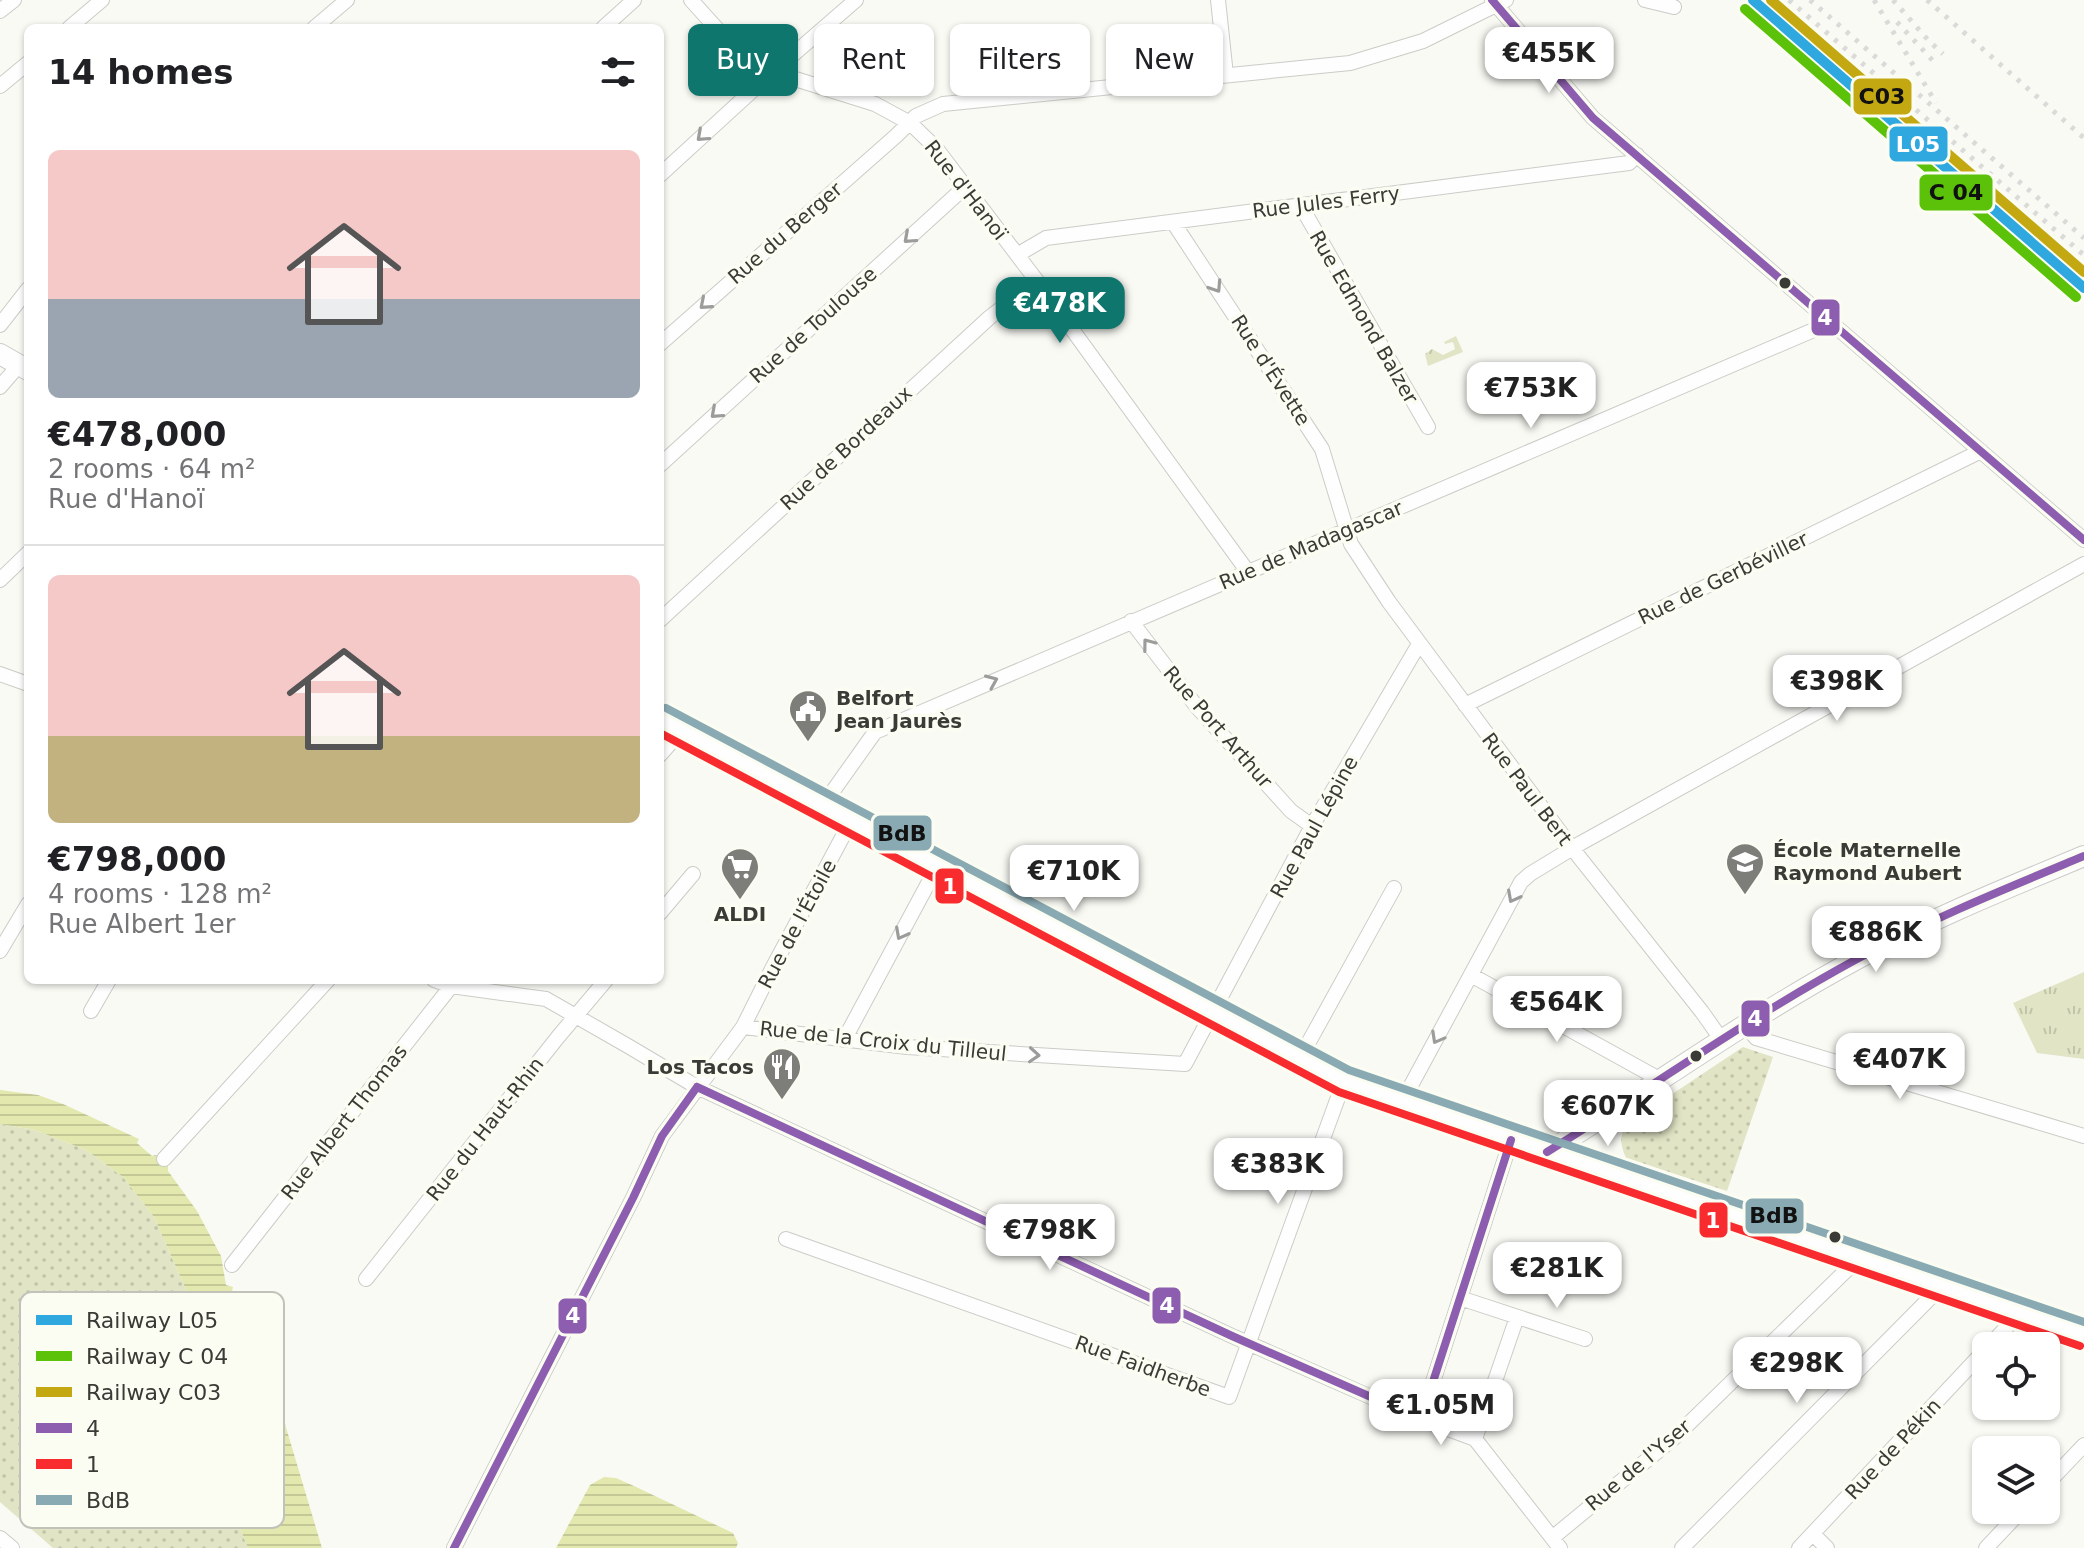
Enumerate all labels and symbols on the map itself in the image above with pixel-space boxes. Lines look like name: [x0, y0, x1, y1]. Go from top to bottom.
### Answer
pin: €455K: [1493, 27, 1605, 95]
line badge: C03: [1852, 77, 1913, 116]
text: C03: [1859, 84, 1905, 109]
line badge: L05: [1888, 125, 1949, 163]
one-way arrow: [697, 127, 712, 141]
text: L05: [1896, 132, 1940, 157]
street label: Rue d'Hanoï: [920, 135, 1013, 245]
line badge: C 04: [1918, 173, 1994, 212]
street label: Rue du Berger: [723, 176, 847, 289]
text: C 04: [1929, 180, 1983, 205]
street label: Rue Jules Ferry: [1251, 181, 1401, 223]
street label: Rue Edmond Balzer: [1305, 226, 1424, 408]
one-way arrow: [903, 229, 918, 243]
street label: Rue de Toulouse: [745, 262, 881, 388]
unlabelled marker: [1777, 275, 1793, 291]
pin: €478K: [1004, 277, 1116, 345]
one-way arrow: [1206, 278, 1221, 293]
one-way arrow: [699, 294, 714, 309]
line badge: 4: [1810, 298, 1841, 337]
text: 4: [1817, 305, 1833, 330]
street label: Rue d'Évette: [1226, 310, 1316, 430]
pin: €753K: [1475, 362, 1587, 430]
street label: Rue de Bordeaux: [775, 381, 917, 515]
one-way arrow: [711, 404, 726, 418]
street label: Rue de Madagascar: [1216, 495, 1407, 595]
street label: Rue de Gerbéviller: [1634, 526, 1812, 630]
one-way arrow: [1144, 638, 1158, 652]
pin: €398K: [1781, 655, 1893, 723]
street label: Rue Port Arthur: [1159, 661, 1278, 793]
one-way arrow: [984, 675, 999, 691]
place label: Belfort Jean Jaurès: [834, 686, 962, 733]
public building icon: Belfort Jean Jaurès: [787, 688, 829, 743]
street label: Rue Paul Bert: [1477, 728, 1577, 850]
street label: Rue Paul Lépine: [1265, 752, 1363, 902]
line badge: BdB: [872, 814, 933, 852]
text: BdB: [877, 821, 927, 846]
place label: École Maternelle Raymond Aubert: [1773, 838, 1962, 885]
school or university icon: École Maternelle Raymond Aubert: [1724, 841, 1766, 896]
pin: €710K: [1018, 845, 1130, 913]
supermarket icon: ALDI: [719, 846, 761, 901]
street label: Rue de l'Étoile: [753, 855, 841, 993]
line badge: 1: [934, 867, 965, 905]
text: 1: [942, 874, 958, 899]
one-way arrow: [1508, 888, 1523, 903]
place label: ALDI: [714, 902, 766, 926]
pin: €886K: [1820, 906, 1932, 974]
one-way arrow: [895, 925, 911, 940]
pin: €564K: [1501, 976, 1613, 1044]
line badge: 4: [1740, 999, 1771, 1038]
text: 4: [1747, 1006, 1763, 1031]
street label: Rue de la Croix du Tilleul: [758, 1016, 1008, 1066]
one-way arrow: [1431, 1030, 1446, 1045]
pin: €407K: [1844, 1033, 1956, 1101]
street label: Rue Albert Thomas: [276, 1040, 412, 1204]
restaurant icon: Los Tacos: [761, 1046, 803, 1101]
one-way arrow: [1028, 1046, 1041, 1063]
unlabelled marker: [1688, 1048, 1704, 1064]
street label: Rue du Haut-Rhin: [421, 1052, 549, 1206]
place label: Los Tacos: [647, 1055, 754, 1079]
pin: €607K: [1552, 1080, 1664, 1148]
pin: €383K: [1222, 1138, 1334, 1206]
line badge: BdB: [1744, 1197, 1805, 1235]
line badge: 1: [1698, 1201, 1729, 1239]
text: BdB: [1749, 1203, 1799, 1228]
pin: €798K: [994, 1204, 1106, 1272]
text: 1: [1705, 1208, 1721, 1233]
unlabelled marker: [1827, 1229, 1843, 1245]
pin: €281K: [1501, 1242, 1613, 1310]
line badge: 4: [1151, 1286, 1182, 1325]
legend: [20, 1292, 284, 1528]
text: 4: [1159, 1293, 1175, 1318]
line badge: 4: [557, 1297, 588, 1335]
text: 4: [565, 1303, 581, 1328]
text: Railway L05: [86, 1308, 218, 1333]
street label: Rue Faidherbe: [1072, 1330, 1214, 1402]
pin: €298K: [1741, 1337, 1853, 1405]
text: Railway C 04: [86, 1344, 228, 1369]
pin: €1.05M: [1376, 1379, 1506, 1447]
text: Railway C03: [86, 1380, 221, 1405]
street label: Rue de Pékin: [1840, 1394, 1946, 1504]
street label: Rue de l'Yser: [1581, 1414, 1696, 1516]
text: 4: [86, 1416, 100, 1441]
text: 1: [86, 1452, 100, 1477]
text: BdB: [86, 1488, 130, 1513]

